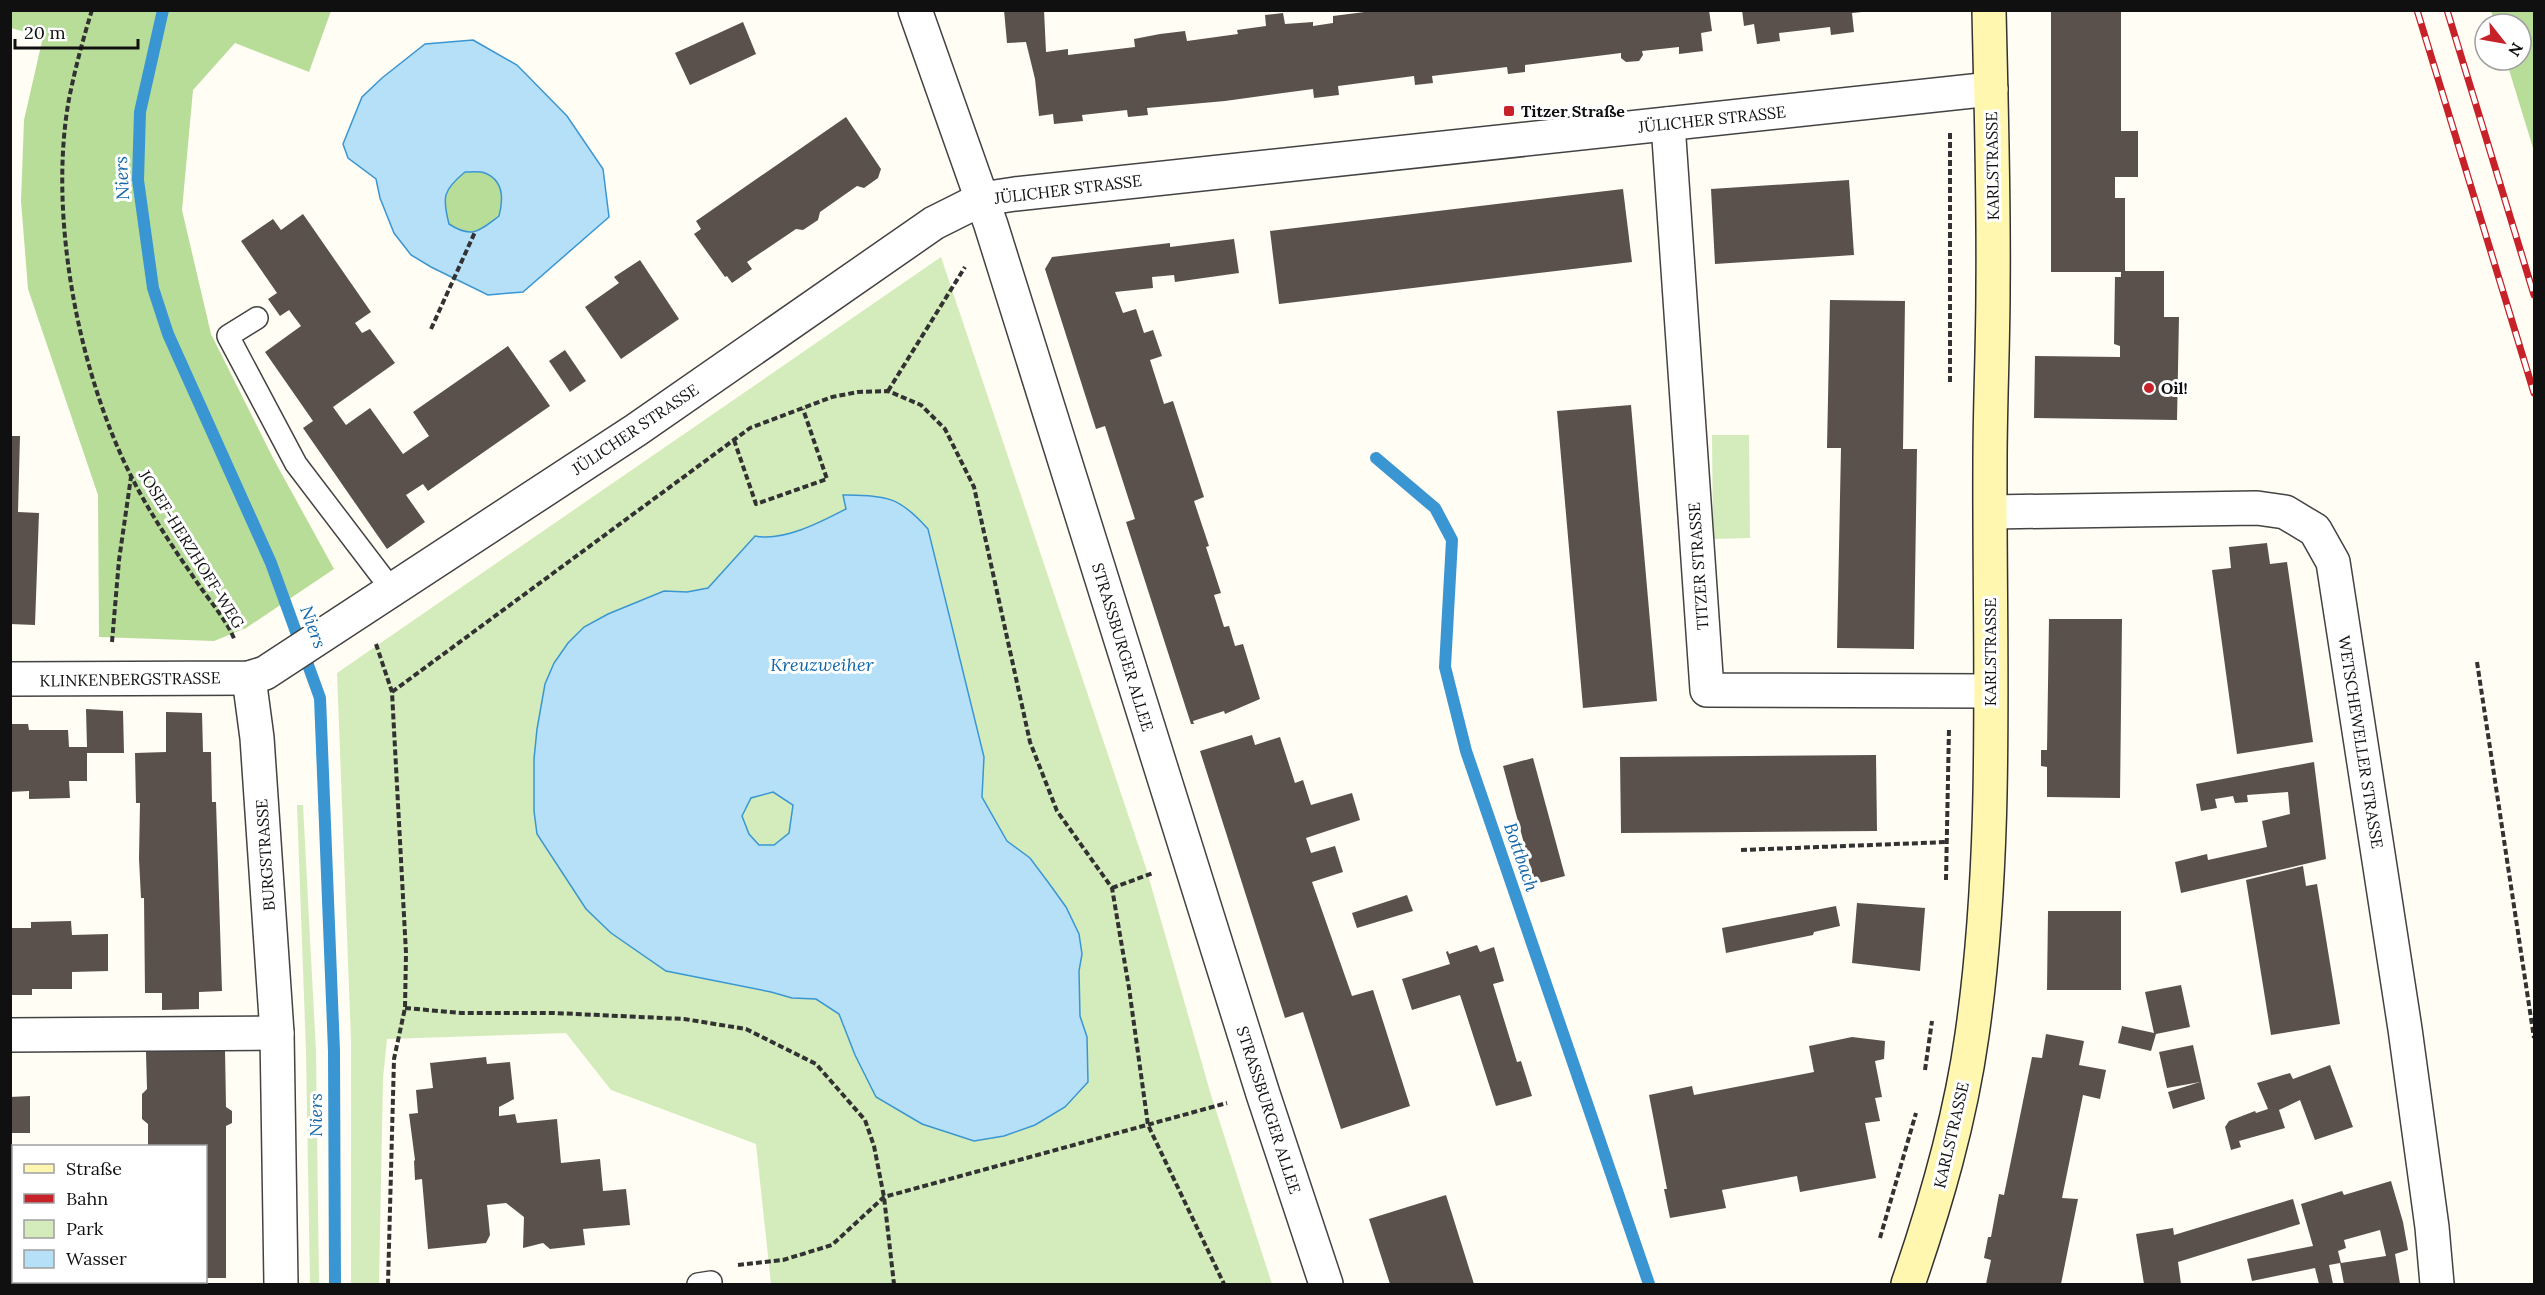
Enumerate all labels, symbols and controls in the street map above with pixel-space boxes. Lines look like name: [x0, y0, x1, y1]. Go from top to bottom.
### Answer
scale bar: [15, 12, 138, 50]
north arrow: [2473, 12, 2533, 72]
text: 20 m: [24, 21, 66, 44]
text: N: [2504, 39, 2528, 60]
place label: Titzer Straße: [1521, 101, 1625, 121]
street label: JÜLICHER STRASSE: [1636, 101, 1787, 137]
marker: Titzer Straße: [1502, 104, 1516, 118]
street label: KARLSTRASSE: [1981, 112, 2003, 220]
water label: Niers: [109, 155, 134, 201]
street label: JÜLICHER STRASSE: [992, 170, 1143, 208]
place label: Oil!: [2161, 378, 2188, 398]
street label: JÜLICHER STRASSE: [567, 379, 702, 479]
marker: Oil!: [2142, 381, 2156, 395]
street label: JOSEF-HERZHOFF-WEG: [134, 465, 249, 632]
street label: TITZER STRASSE: [1684, 501, 1712, 631]
street label: STRASSBURGER ALLEE: [1088, 560, 1158, 734]
street label: KARLSTRASSE: [1980, 598, 2000, 706]
water label: Niers: [295, 602, 332, 651]
street label: WETSCHEWELLER STRASSE: [2334, 634, 2388, 850]
water label: Kreuzweiher: [770, 653, 875, 676]
street label: KLINKENBERGSTRASSE: [39, 667, 221, 691]
street label: BURGSTRASSE: [251, 798, 279, 912]
water label: Bottbach: [1499, 819, 1544, 895]
street label: STRASSBURGER ALLEE: [1232, 1024, 1306, 1196]
street label: KARLSTRASSE: [1929, 1080, 1973, 1190]
water label: Niers: [304, 1093, 327, 1137]
legend: [12, 1145, 207, 1283]
text: Straße: [66, 1157, 122, 1180]
text: Bahn: [66, 1187, 108, 1210]
text: Park: [66, 1217, 104, 1240]
text: Wasser: [66, 1247, 127, 1270]

